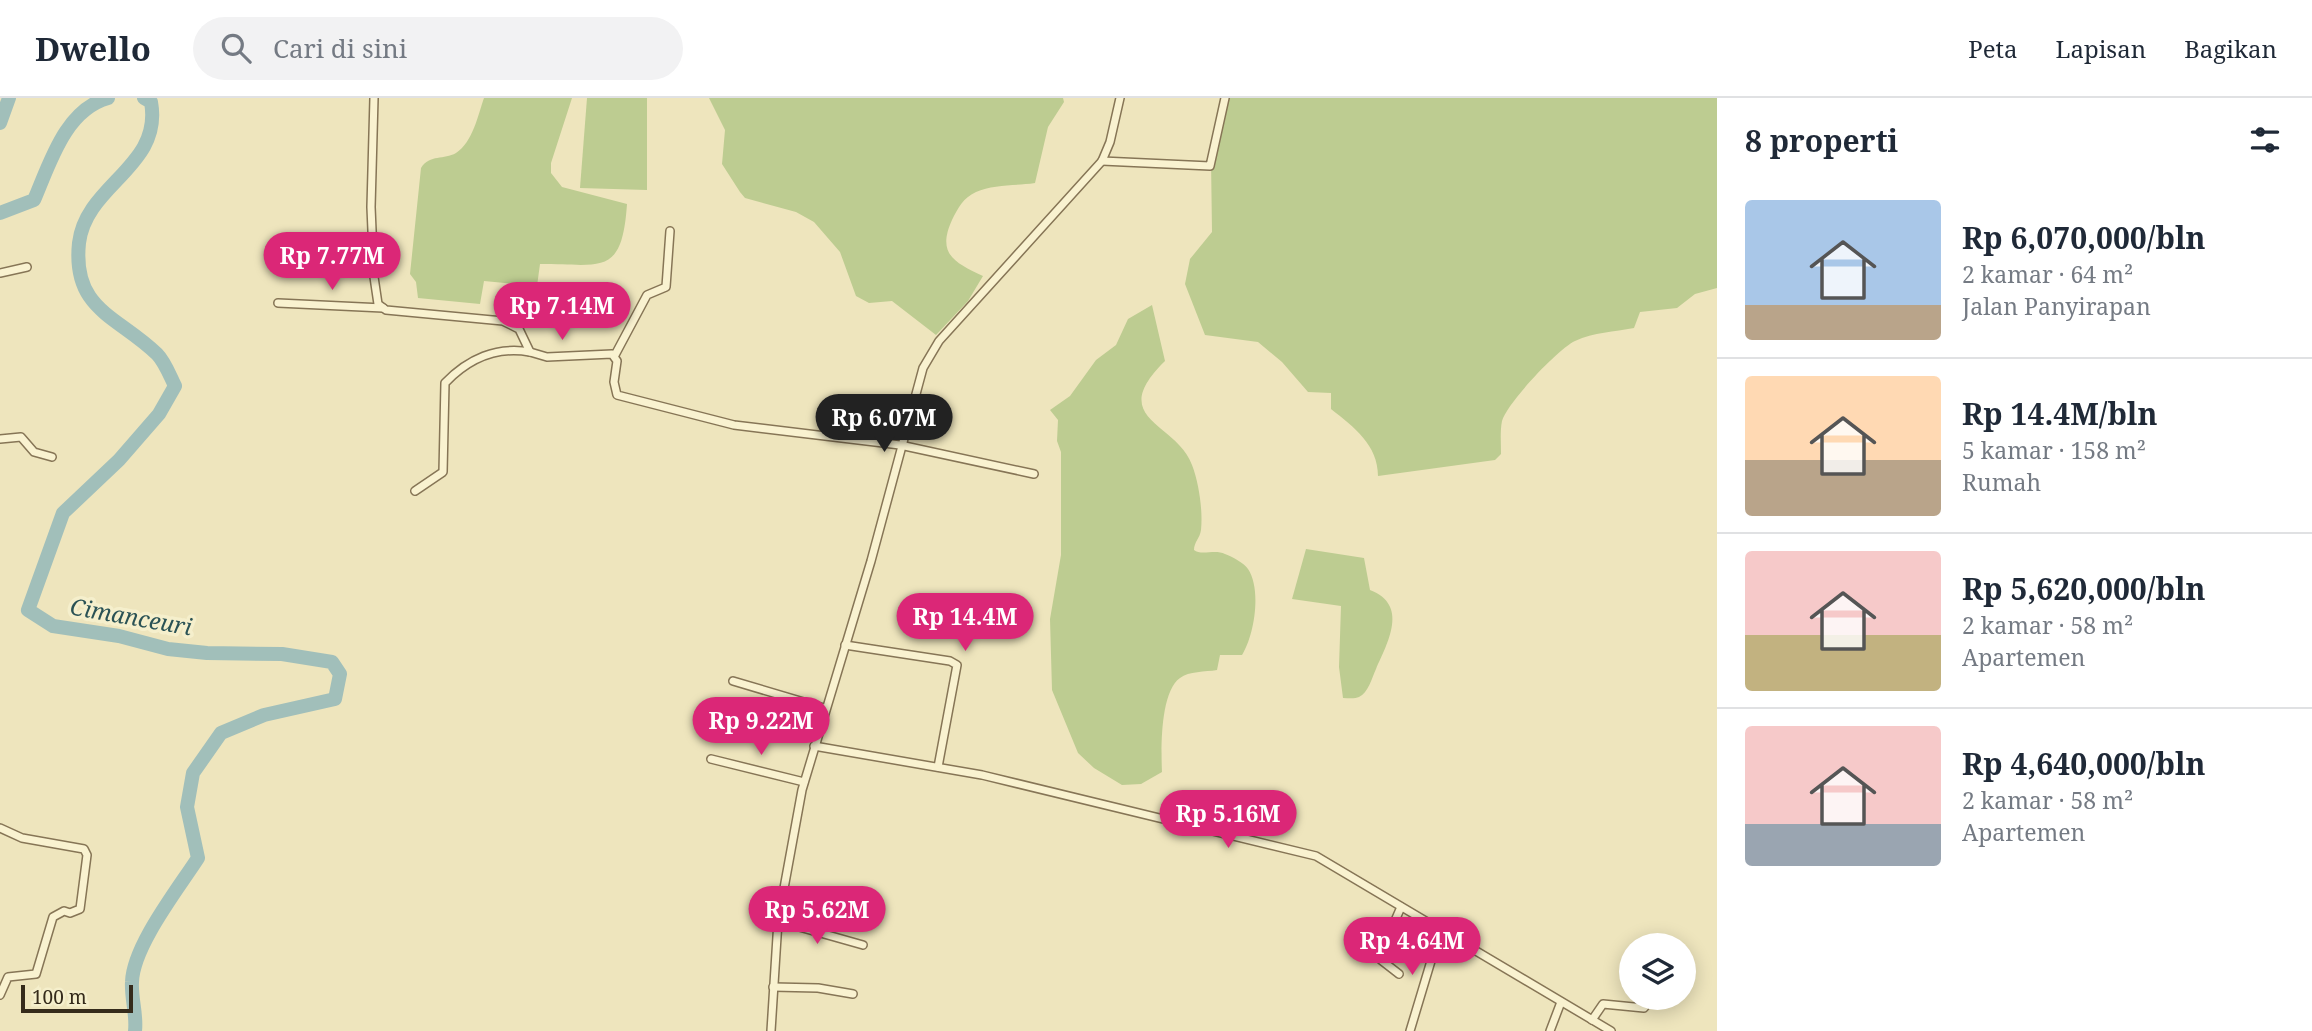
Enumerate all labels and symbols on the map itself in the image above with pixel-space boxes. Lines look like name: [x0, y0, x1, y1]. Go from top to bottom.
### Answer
pin: Rp 7.77M: [260, 232, 404, 292]
pin: Rp 7.14M: [490, 282, 634, 342]
pin: Rp 6.07M: [812, 394, 956, 454]
water label: Cimanceuri: [68, 590, 195, 642]
pin: Rp 14.4M: [893, 594, 1037, 653]
pin: Rp 9.22M: [689, 698, 833, 757]
pin: Rp 5.16M: [1156, 790, 1300, 850]
pin: Rp 5.62M: [745, 886, 889, 946]
pin: Rp 4.64M: [1340, 918, 1484, 977]
scale bar: [21, 982, 133, 1014]

